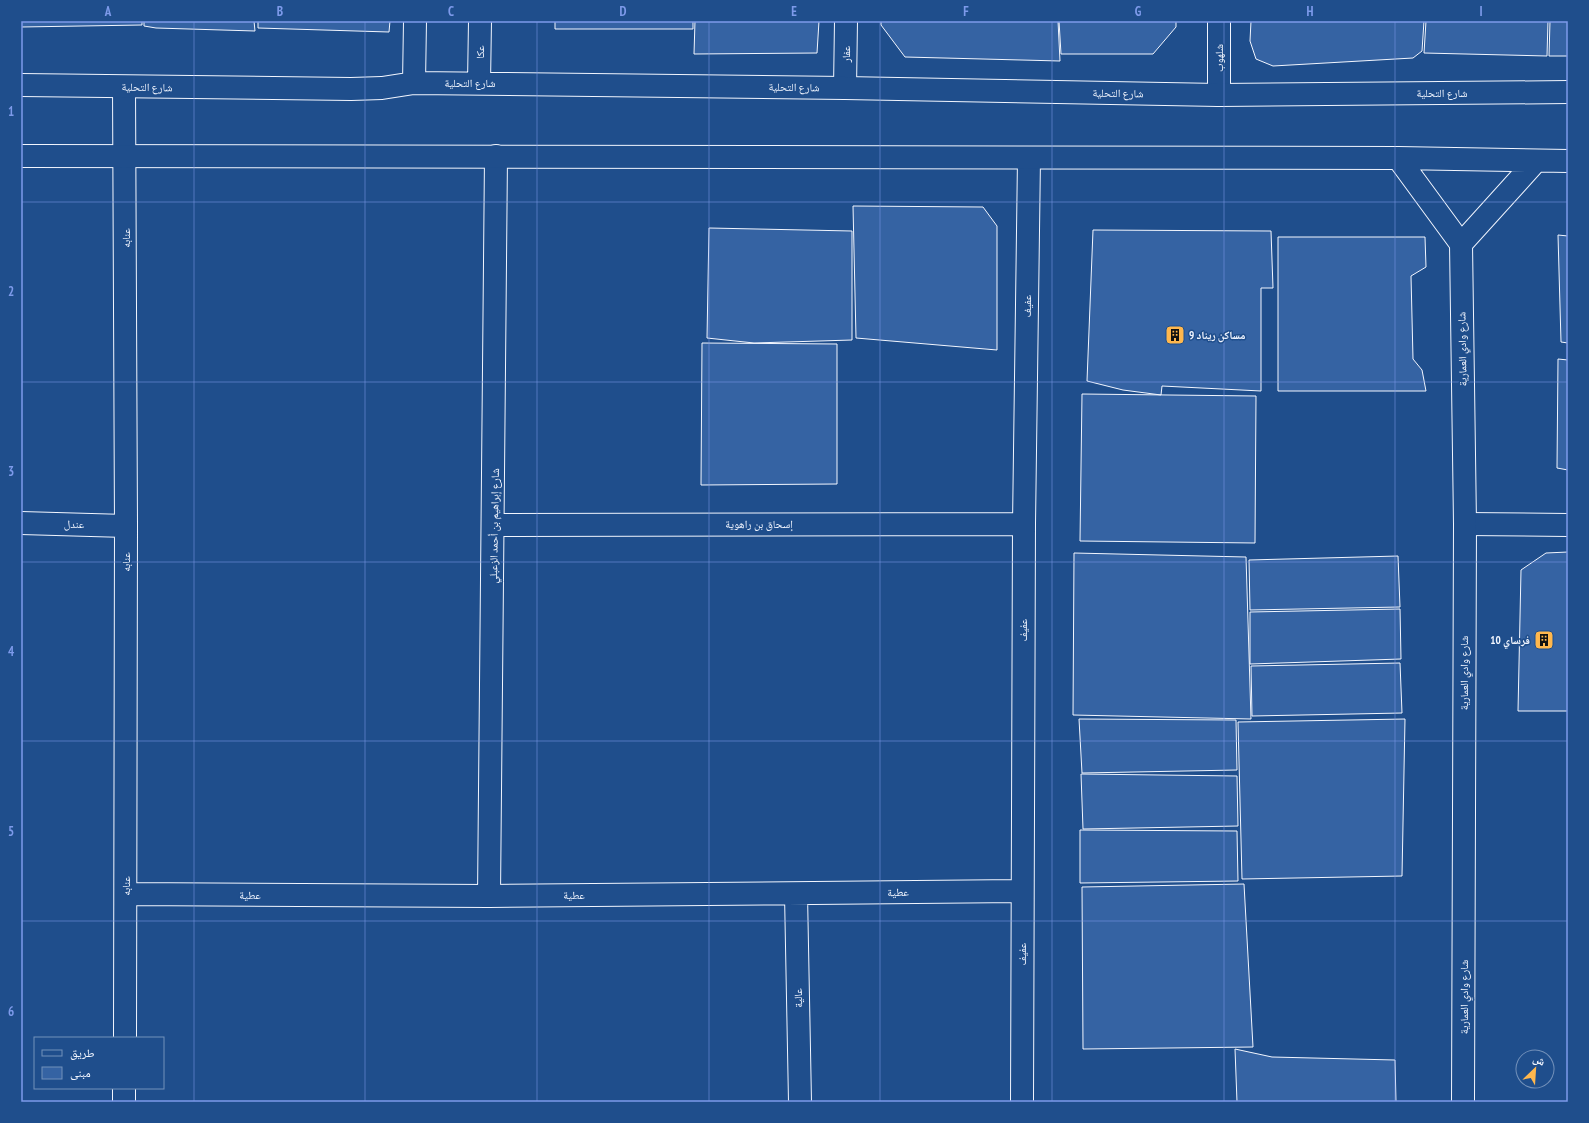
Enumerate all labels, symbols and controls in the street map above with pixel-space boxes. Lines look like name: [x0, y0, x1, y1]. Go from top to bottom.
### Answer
text: A: [104, 3, 112, 20]
text: B: [277, 3, 283, 20]
text: C: [448, 3, 454, 20]
text: D: [620, 3, 627, 20]
text: E: [791, 3, 797, 20]
text: F: [963, 3, 969, 20]
text: G: [1135, 3, 1142, 20]
text: H: [1307, 3, 1314, 20]
text: I: [1479, 3, 1483, 20]
street label: شلهوب: [1212, 44, 1226, 72]
street label: عكا: [473, 45, 487, 59]
street label: عفار: [839, 45, 853, 64]
street label: شارع التحلية: [444, 76, 496, 90]
street label: شارع التحلية: [121, 80, 173, 94]
street label: شارع التحلية: [768, 80, 820, 94]
street label: شارع التحلية: [1092, 86, 1144, 100]
street label: شارع التحلية: [1416, 86, 1468, 100]
text: 1: [8, 103, 14, 120]
street label: عنابه: [119, 228, 133, 248]
text: 2: [8, 283, 14, 300]
street label: عفيف: [1020, 294, 1034, 318]
street label: شارع وادي العمارية: [1454, 312, 1471, 386]
building icon: مساكن ريناد 9: [1164, 324, 1186, 346]
place label: مساكن ريناد 9: [1189, 328, 1245, 343]
text: 3: [8, 463, 14, 480]
street label: شارع إبراهيم بن أحمد الزعبلي: [486, 468, 504, 584]
street label: عندل: [64, 517, 85, 531]
street label: إسحاق بن راهوية: [725, 517, 793, 532]
street label: عنابه: [119, 552, 133, 572]
street label: عفيف: [1016, 618, 1030, 641]
building icon: فرساي 10: [1533, 629, 1555, 651]
place label: فرساي 10: [1490, 633, 1530, 649]
street label: شارع وادي العمارية: [1457, 636, 1473, 710]
text: 4: [8, 643, 15, 660]
text: 5: [8, 823, 14, 840]
street label: عنابه: [119, 876, 133, 896]
street label: عطية: [887, 885, 909, 899]
street label: عطية: [239, 888, 261, 902]
street label: عطية: [563, 888, 585, 902]
street label: عفيف: [1015, 942, 1029, 965]
street label: شارع وادي العمارية: [1457, 960, 1473, 1034]
street label: عالية: [791, 988, 805, 1008]
text: 6: [8, 1003, 14, 1020]
legend: [34, 1037, 164, 1089]
text: طريق: [70, 1045, 95, 1060]
north arrow: [1515, 1049, 1555, 1089]
text: ش: [1531, 1051, 1548, 1070]
text: مبنى: [70, 1065, 91, 1080]

